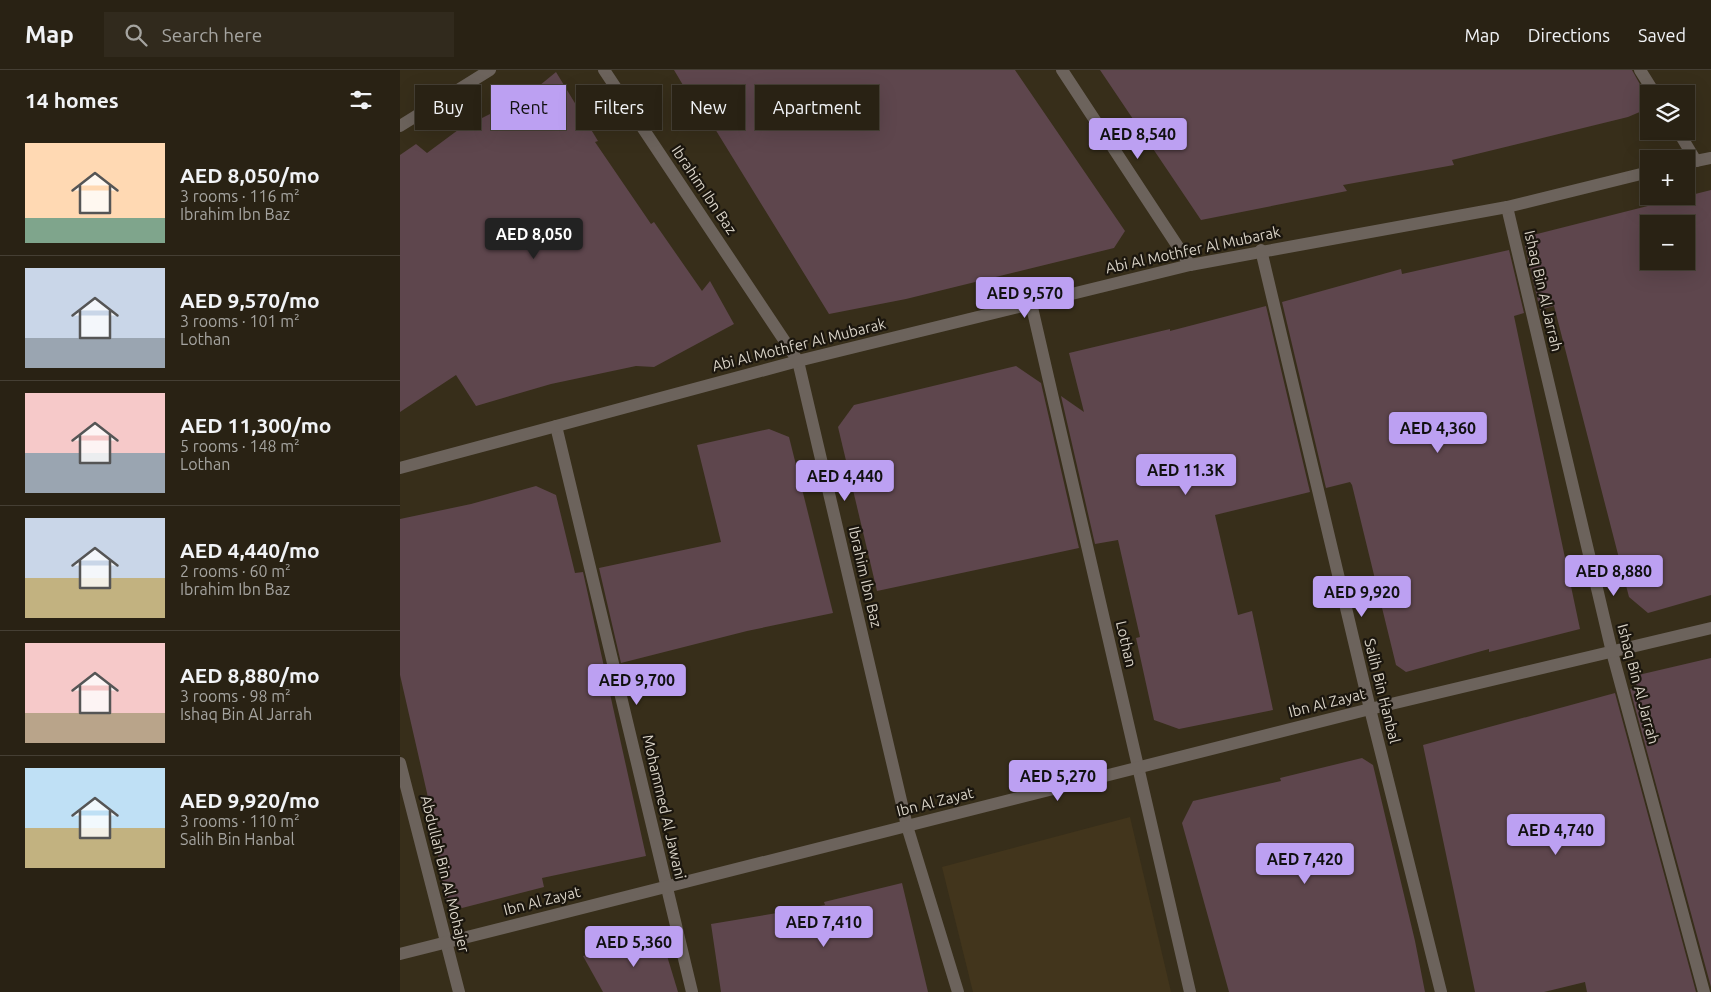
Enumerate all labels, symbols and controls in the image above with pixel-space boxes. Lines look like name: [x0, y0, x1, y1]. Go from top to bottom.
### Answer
search box: [104, 12, 454, 57]
text: Map: [25, 21, 74, 48]
icon: search: [122, 21, 150, 49]
text: Search here: [162, 24, 262, 46]
text: Map: [1464, 25, 1500, 45]
text: Directions: [1528, 25, 1610, 45]
text: Saved: [1638, 25, 1686, 45]
chip: Buy: [415, 85, 481, 130]
chip: Rent: [491, 85, 566, 130]
chip: Filters: [576, 85, 662, 130]
chip: New: [672, 85, 745, 130]
chip: Apartment: [755, 85, 879, 130]
map controls: [1640, 85, 1695, 270]
button: layers: [1640, 85, 1695, 140]
icon: filters: [347, 86, 375, 114]
text: 14 homes: [25, 88, 119, 112]
pin: AED 8,540: [1081, 118, 1195, 160]
text: AED 8,540: [1100, 125, 1176, 143]
street label: Ibrahim Ibn Baz: [668, 142, 740, 237]
button: +: [1640, 150, 1695, 205]
icon: home: [65, 163, 125, 223]
text: AED 8,050/mo: [180, 163, 320, 187]
text: 3 rooms · 116 m²: [180, 187, 300, 205]
text: Ibrahim Ibn Baz: [180, 205, 290, 223]
button: −: [1640, 215, 1695, 270]
pin: AED 8,050: [477, 218, 591, 260]
street label: Abi Al Mothfer Al Mubarak: [1104, 223, 1282, 276]
text: AED 8,050: [496, 225, 572, 243]
street label: Ishaq Bin Al Jarrah: [1521, 229, 1566, 353]
pin: AED 9,570: [968, 276, 1082, 319]
text: AED 9,570: [987, 284, 1063, 302]
icon: home: [65, 288, 125, 348]
text: AED 9,570/mo: [180, 288, 320, 312]
text: 3 rooms · 101 m²: [180, 312, 300, 330]
street label: Abi Al Mothfer Al Mubarak: [710, 315, 888, 374]
text: Lothan: [180, 330, 230, 348]
pin: AED 4,360: [1381, 412, 1495, 454]
icon: home: [65, 413, 125, 473]
text: AED 11,300/mo: [180, 413, 332, 437]
text: AED 4,360: [1400, 419, 1476, 437]
text: 5 rooms · 148 m²: [180, 437, 300, 455]
pin: AED 11.3K: [1129, 454, 1243, 496]
text: Lothan: [180, 455, 230, 473]
pin: AED 4,440: [788, 460, 902, 502]
text: AED 11.3K: [1147, 461, 1225, 479]
text: AED 4,440: [807, 467, 883, 485]
street label: Ibrahim Ibn Baz: [846, 525, 885, 629]
icon: home: [65, 538, 125, 598]
text: AED 4,440/mo: [180, 538, 320, 562]
pin: AED 8,880: [1557, 554, 1671, 597]
text: 2 rooms · 60 m²: [180, 562, 291, 580]
text: AED 8,880: [1576, 562, 1652, 580]
pin: AED 9,920: [1305, 576, 1419, 618]
text: Ibrahim Ibn Baz: [180, 580, 290, 598]
text: AED 9,920: [1324, 583, 1400, 601]
street label: Lothan: [1113, 619, 1140, 669]
street label: Ishaq Bin Al Jarrah: [1614, 622, 1663, 746]
street label: Salih Bin Hanbal: [1361, 637, 1404, 745]
icon: home: [65, 663, 125, 723]
text: AED 8,880/mo: [180, 663, 320, 687]
pin: AED 9,700: [580, 664, 694, 706]
text: AED 9,700: [599, 671, 675, 689]
street label: Ibn Al Zayat: [1287, 685, 1367, 720]
text: 3 rooms · 98 m²: [180, 687, 291, 705]
text: Ishaq Bin Al Jarrah: [180, 705, 312, 723]
street label: Mohammed Al Jawani: [640, 733, 689, 881]
pin: AED 5,270: [1001, 760, 1115, 802]
text: AED 5,270: [1020, 767, 1096, 785]
street label: Ibn Al Zayat: [895, 784, 975, 819]
icon: home: [65, 788, 125, 848]
text: AED 9,920/mo: [180, 788, 320, 812]
street label: Abdullah Bin Al Mohajer: [418, 793, 473, 955]
text: 3 rooms · 110 m²: [180, 812, 300, 830]
pin: AED 4,740: [1499, 814, 1613, 856]
text: AED 4,740: [1518, 821, 1594, 839]
text: Salih Bin Hanbal: [180, 830, 295, 848]
pin: AED 7,420: [1248, 842, 1362, 885]
text: AED 7,420: [1267, 850, 1343, 868]
street label: Ibn Al Zayat: [502, 883, 582, 918]
pin: AED 7,410: [767, 906, 881, 948]
text: AED 7,410: [786, 913, 862, 931]
pin: AED 5,360: [577, 926, 691, 968]
text: AED 5,360: [596, 933, 672, 951]

